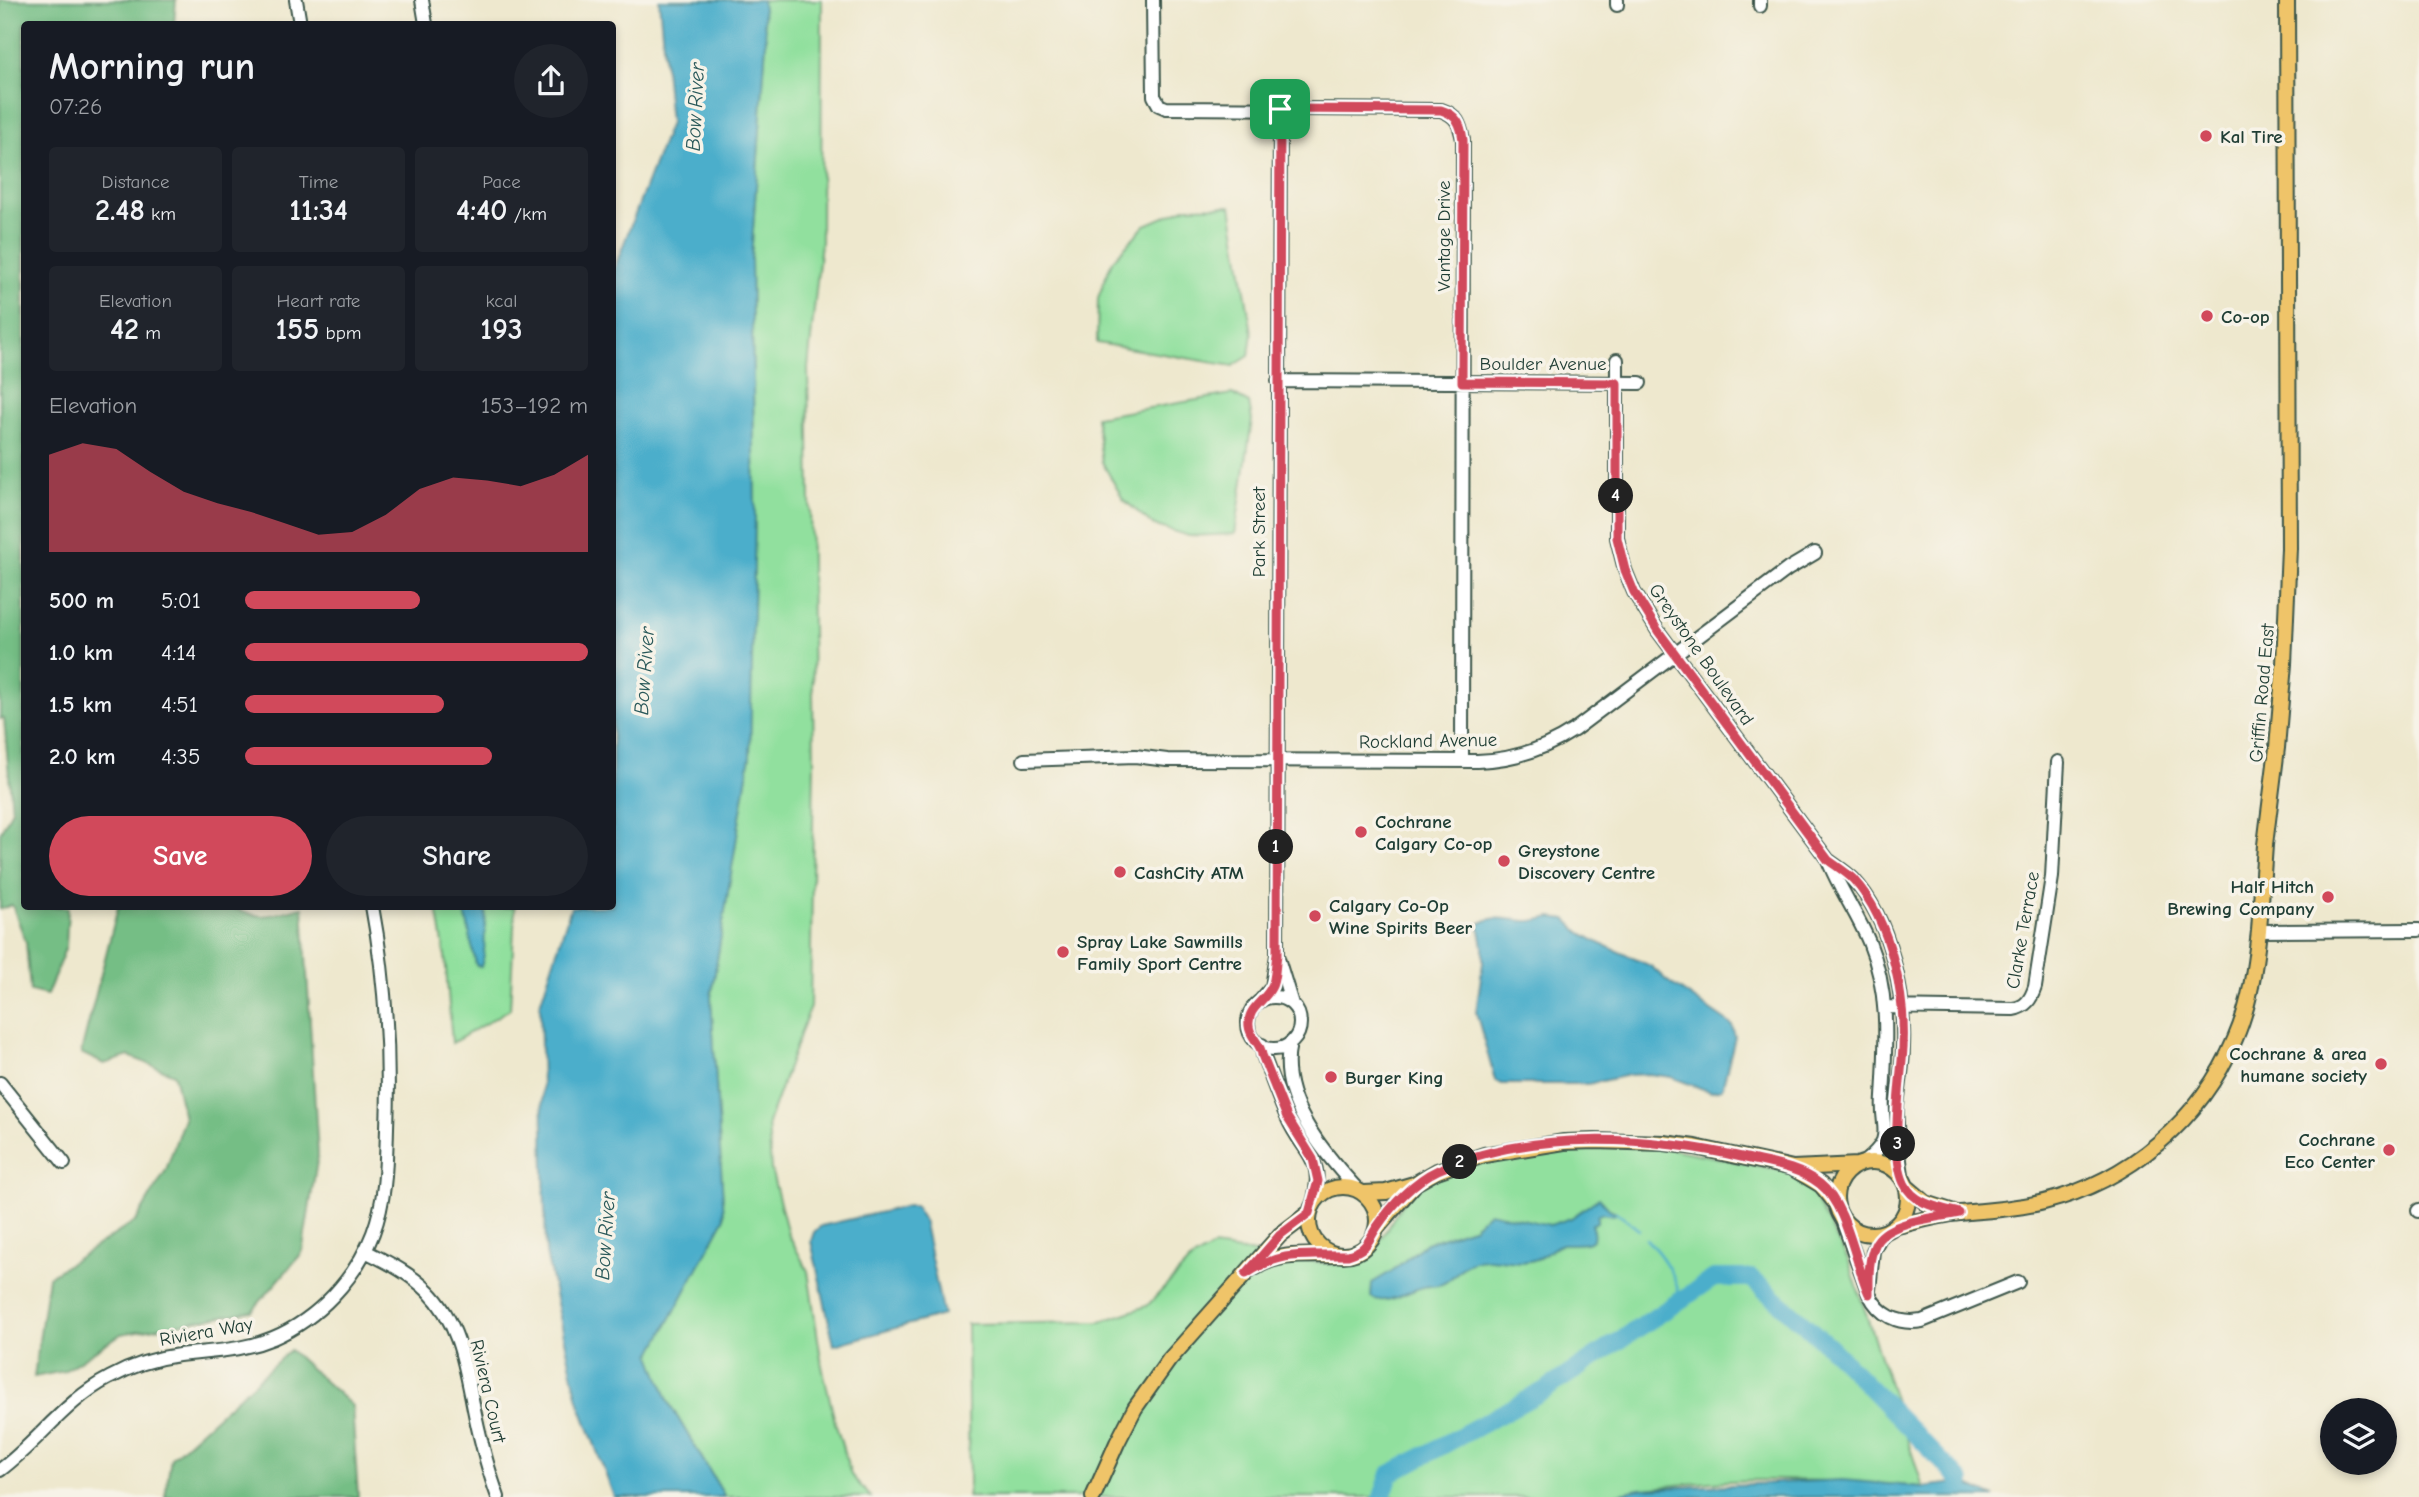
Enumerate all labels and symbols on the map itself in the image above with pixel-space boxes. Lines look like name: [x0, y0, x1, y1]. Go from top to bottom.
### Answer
water label: Bow River: [681, 61, 709, 152]
pin: [1250, 79, 1310, 139]
place label: Kal Tire: [2220, 126, 2283, 148]
marker: Kal Tire: [2198, 128, 2214, 144]
street label: Vantage Drive: [1433, 181, 1455, 291]
place label: Co-op: [2221, 306, 2270, 328]
marker: Co-op: [2199, 308, 2215, 324]
street label: Boulder Avenue: [1479, 353, 1607, 375]
pin: 4: [1598, 478, 1634, 514]
street label: Park Street: [1248, 486, 1270, 577]
street label: Greystone Boulevard: [1644, 580, 1758, 730]
street label: Griffin Road East: [2245, 622, 2279, 763]
water label: Bow River: [629, 624, 659, 716]
street label: Rockland Avenue: [1359, 729, 1497, 753]
place label: Cochrane Calgary Co-op: [1375, 811, 1493, 855]
marker: Cochrane Calgary Co-op: [1353, 824, 1369, 840]
pin: 1: [1258, 830, 1294, 864]
place label: Greystone Discovery Centre: [1518, 840, 1655, 884]
marker: Greystone Discovery Centre: [1496, 853, 1512, 869]
place label: CashCity ATM: [1134, 862, 1244, 884]
marker: CashCity ATM: [1112, 864, 1128, 880]
street label: Clarke Terrace: [2002, 870, 2044, 991]
place label: Half Hitch Brewing Company: [2167, 876, 2314, 920]
marker: Half Hitch Brewing Company: [2320, 889, 2336, 905]
place label: Calgary Co-Op Wine Spirits Beer: [1329, 895, 1473, 939]
marker: Calgary Co-Op Wine Spirits Beer: [1307, 908, 1323, 924]
place label: Spray Lake Sawmills Family Sport Centre: [1077, 931, 1243, 975]
marker: Spray Lake Sawmills Family Sport Centre: [1055, 944, 1071, 960]
place label: Cochrane & area humane society: [2229, 1043, 2367, 1087]
marker: Cochrane & area humane society: [2373, 1056, 2389, 1072]
place label: Burger King: [1345, 1067, 1444, 1089]
marker: Burger King: [1323, 1069, 1339, 1085]
pin: 3: [1881, 1126, 1916, 1162]
place label: Cochrane Eco Center: [2284, 1129, 2375, 1173]
marker: Cochrane Eco Center: [2381, 1142, 2397, 1158]
pin: 2: [1442, 1144, 1478, 1180]
water label: Bow River: [590, 1189, 620, 1281]
street label: Riviera Way: [158, 1313, 255, 1351]
street label: Riviera Court: [465, 1338, 511, 1445]

